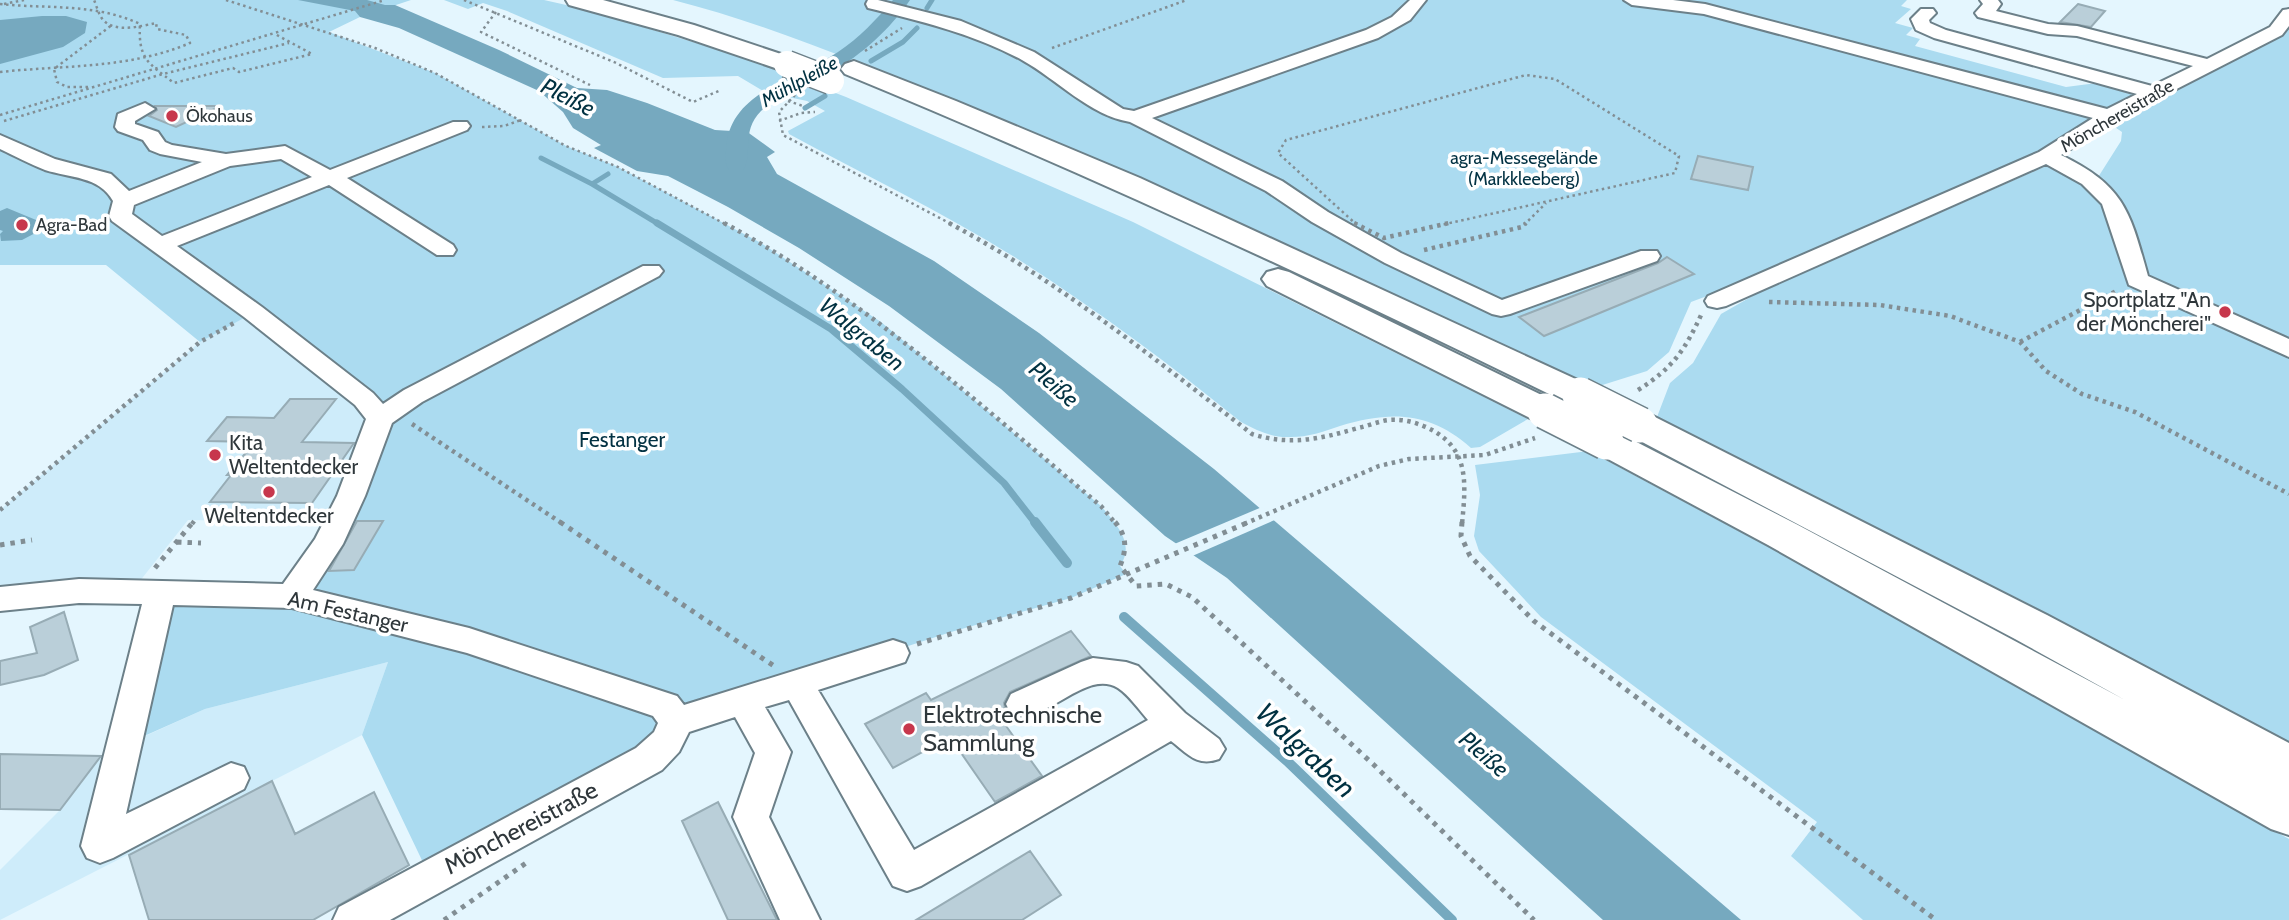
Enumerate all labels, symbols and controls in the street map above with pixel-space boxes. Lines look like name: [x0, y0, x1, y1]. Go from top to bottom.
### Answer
water label: Mühlpleiße: [756, 51, 842, 112]
water label: Pleiße: [537, 72, 599, 122]
street label: Mönchereistraße: [2056, 75, 2178, 157]
place label: Ökohaus: [186, 105, 253, 127]
marker: Ökohaus: [164, 108, 180, 124]
park label: agra-Messegelände (Markkleeberg): [1450, 147, 1598, 190]
place label: Agra-Bad: [36, 214, 107, 236]
marker: Agra-Bad: [14, 217, 30, 233]
place label: Sportplatz "An der Möncherei": [2077, 287, 2211, 336]
water label: Walgraben: [814, 291, 910, 377]
marker: Sportplatz "An der Möncherei": [2217, 304, 2233, 320]
water label: Pleiße: [1024, 355, 1084, 413]
park label: Festanger: [579, 427, 665, 452]
place label: Kita Weltentdecker: [229, 430, 359, 479]
marker: Kita Weltentdecker: [207, 447, 223, 463]
marker: Weltentdecker: [261, 484, 277, 500]
place label: Weltentdecker: [204, 503, 334, 528]
street label: Am Festanger: [286, 586, 411, 638]
water label: Walgraben: [1249, 695, 1363, 805]
place label: Elektrotechnische Sammlung: [923, 700, 1102, 757]
marker: Elektrotechnische Sammlung: [901, 721, 917, 737]
water label: Pleiße: [1454, 725, 1514, 783]
street label: Mönchereistraße: [439, 775, 602, 880]

